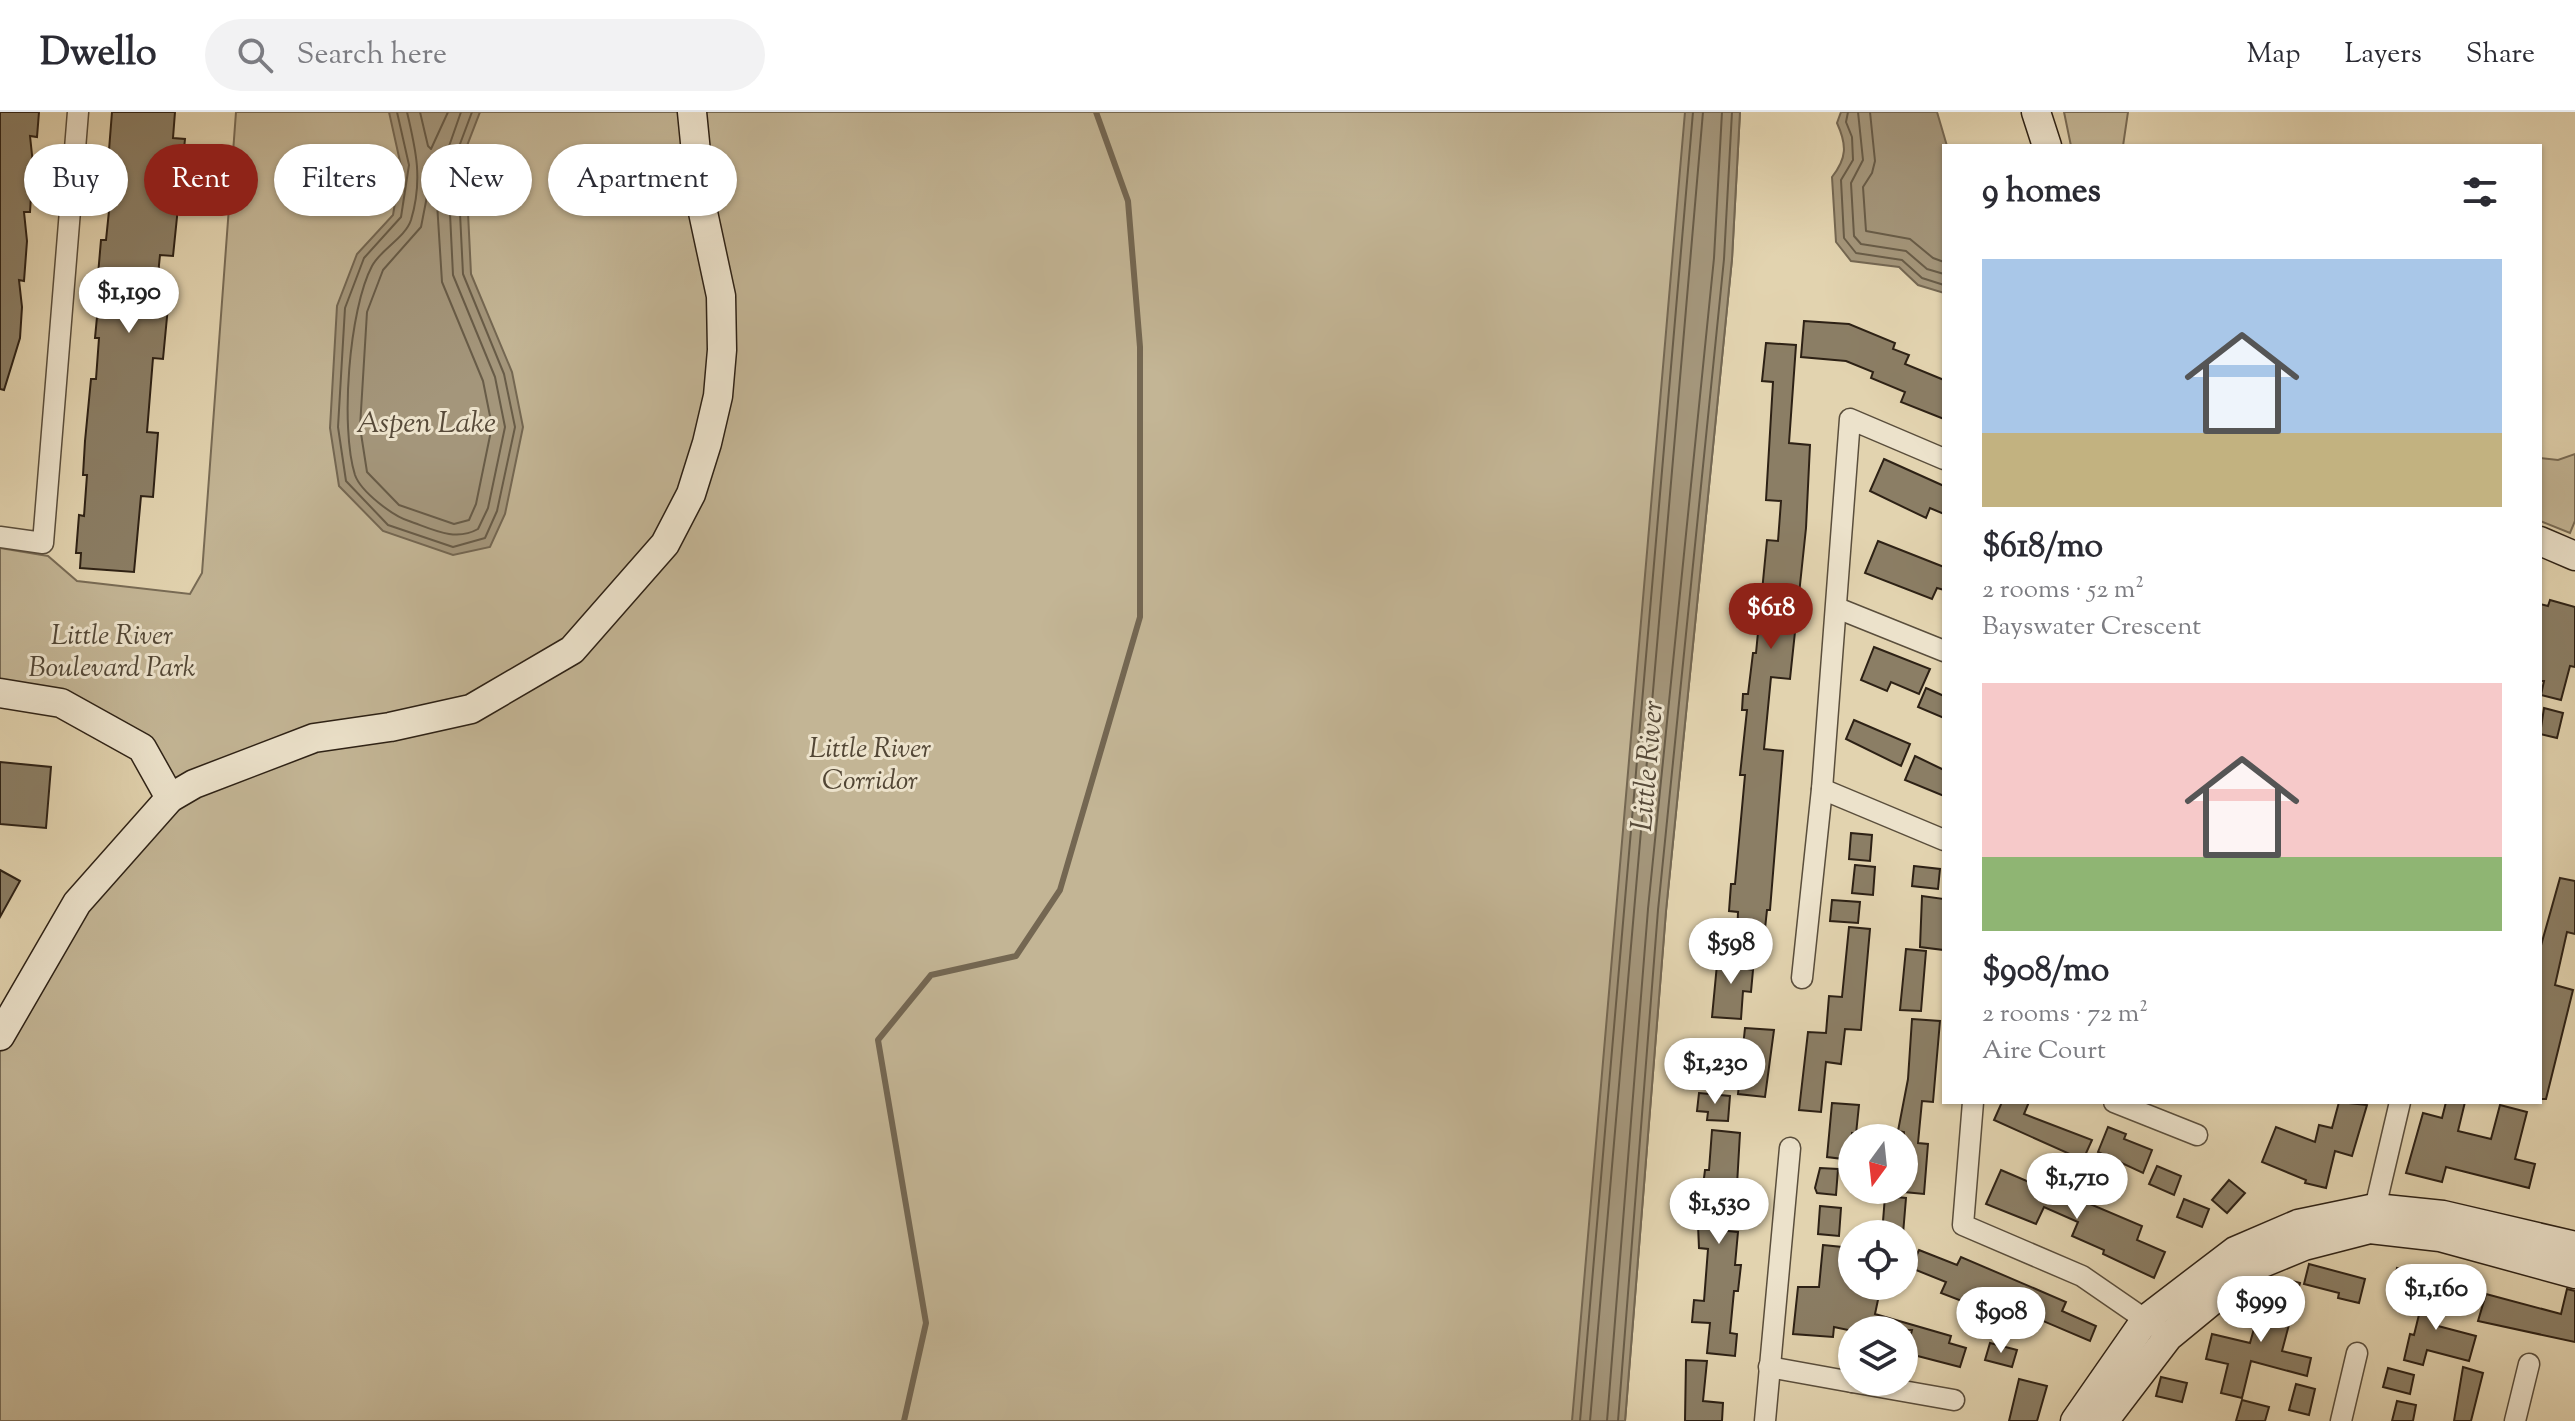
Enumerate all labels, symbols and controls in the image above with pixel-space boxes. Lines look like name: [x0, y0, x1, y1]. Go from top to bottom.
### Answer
search box: [205, 19, 765, 91]
text: Dwello: [40, 28, 157, 82]
icon: search: [233, 33, 277, 77]
text: Search here: [297, 34, 447, 77]
text: Map: [2247, 35, 2300, 75]
text: Layers: [2344, 35, 2422, 75]
text: Share: [2466, 35, 2535, 75]
chip: Buy: [24, 144, 128, 216]
chip: Rent: [144, 144, 258, 216]
chip: Filters: [274, 144, 405, 216]
chip: New: [421, 144, 532, 216]
chip: Apartment: [548, 144, 737, 216]
text: 9 homes: [1982, 168, 2101, 217]
icon: filters: [2458, 170, 2502, 214]
pin: $1,190: [64, 267, 194, 335]
text: $1,190: [97, 274, 161, 311]
icon: home: [2170, 311, 2314, 455]
water label: Aspen Lake: [356, 403, 496, 446]
text: $618/mo: [1982, 523, 2103, 572]
text: 2 rooms · 52 m²: [1982, 572, 2144, 609]
pin: $618: [1724, 583, 1818, 651]
text: $618: [1747, 590, 1795, 627]
text: Bayswater Crescent: [1982, 609, 2201, 646]
park label: Little River Boulevard Park: [28, 617, 196, 689]
water label: Little River: [1622, 698, 1676, 833]
park label: Little River Corridor: [809, 730, 931, 802]
icon: home: [2170, 735, 2314, 879]
pin: $598: [1684, 918, 1778, 986]
text: $598: [1707, 925, 1755, 962]
text: $908/mo: [1982, 947, 2109, 996]
text: 2 rooms · 72 m²: [1982, 996, 2148, 1033]
text: Aire Court: [1982, 1033, 2106, 1070]
pin: $1,230: [1650, 1038, 1780, 1106]
text: $1,230: [1682, 1045, 1748, 1082]
north arrow: [1838, 1124, 1918, 1204]
map controls: [1838, 1124, 1918, 1396]
pin: $1,710: [2012, 1153, 2142, 1221]
text: $1,710: [2045, 1160, 2109, 1197]
pin: $1,530: [1654, 1178, 1784, 1246]
text: $1,530: [1688, 1185, 1750, 1222]
button: locate: [1838, 1220, 1918, 1300]
pin: $1,160: [2371, 1264, 2501, 1332]
text: $1,160: [2404, 1271, 2468, 1308]
pin: $999: [2214, 1276, 2308, 1344]
text: $999: [2235, 1283, 2287, 1320]
pin: $908: [1954, 1287, 2048, 1355]
text: $908: [1974, 1294, 2028, 1331]
button: layers: [1838, 1316, 1918, 1396]

